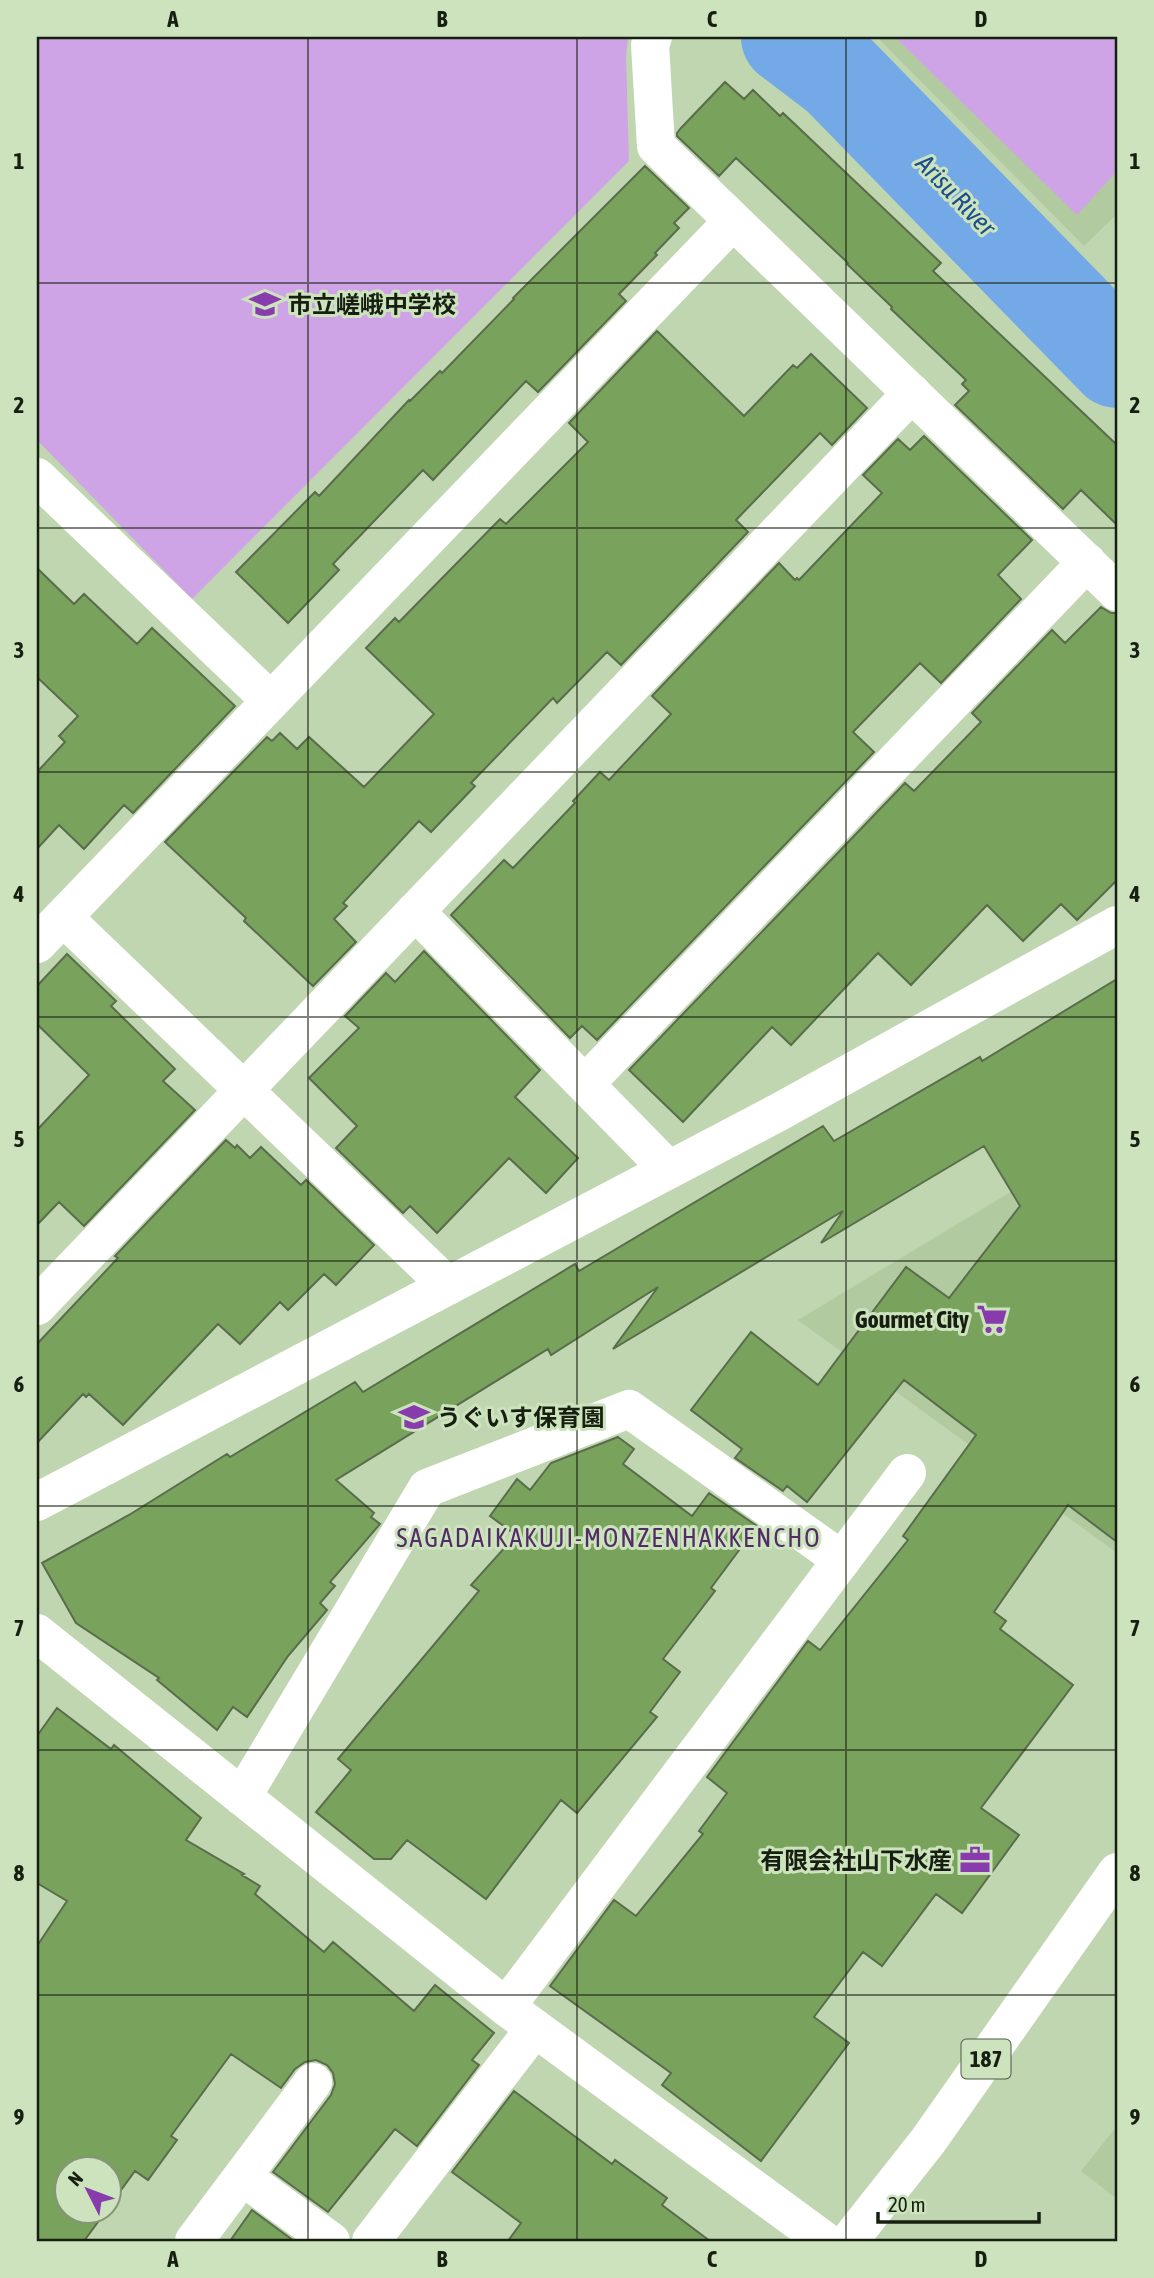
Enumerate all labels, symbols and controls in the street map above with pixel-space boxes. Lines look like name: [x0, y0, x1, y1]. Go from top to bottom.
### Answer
text: A: [166, 6, 179, 32]
text: B: [437, 6, 448, 32]
text: C: [707, 6, 718, 32]
text: D: [975, 6, 988, 32]
text: 1: [14, 148, 25, 174]
water label: Arisu River: [910, 148, 1003, 243]
text: 1: [1130, 148, 1141, 174]
school or university icon: 市立嵯峨中学校: [248, 287, 282, 321]
place label: 市立嵯峨中学校: [288, 291, 456, 318]
text: 2: [14, 392, 24, 418]
text: 2: [1130, 392, 1140, 418]
text: 3: [14, 637, 24, 663]
text: 3: [1130, 637, 1140, 663]
text: 4: [13, 881, 25, 907]
text: 4: [1129, 881, 1141, 907]
text: 5: [14, 1126, 25, 1152]
text: 5: [1130, 1126, 1141, 1152]
supermarket icon: Gourmet City: [975, 1302, 1009, 1336]
place label: Gourmet City: [855, 1306, 969, 1333]
text: 6: [14, 1371, 25, 1397]
text: 6: [1130, 1371, 1141, 1397]
school or university icon: うぐいす保育園: [397, 1400, 431, 1434]
place label: うぐいす保育園: [437, 1404, 605, 1431]
district label: SAGADAIKAKUJI-MONZENHAKKENCHO: [397, 1523, 821, 1553]
text: 7: [14, 1615, 24, 1641]
text: 7: [1130, 1615, 1140, 1641]
office icon: 有限会社山下水産: [958, 1843, 992, 1877]
place label: 有限会社山下水産: [760, 1847, 952, 1874]
text: 8: [14, 1860, 25, 1886]
text: 8: [1130, 1860, 1141, 1886]
road number: 187: [962, 2040, 1010, 2078]
text: 9: [14, 2104, 25, 2130]
text: 9: [1130, 2104, 1141, 2130]
north arrow: [52, 2156, 122, 2226]
text: N: [63, 2167, 87, 2190]
scale bar: [878, 2180, 1038, 2224]
text: 20 m: [888, 2192, 926, 2216]
text: A: [166, 2246, 179, 2272]
text: B: [437, 2246, 448, 2272]
text: C: [707, 2246, 718, 2272]
text: D: [975, 2246, 988, 2272]

